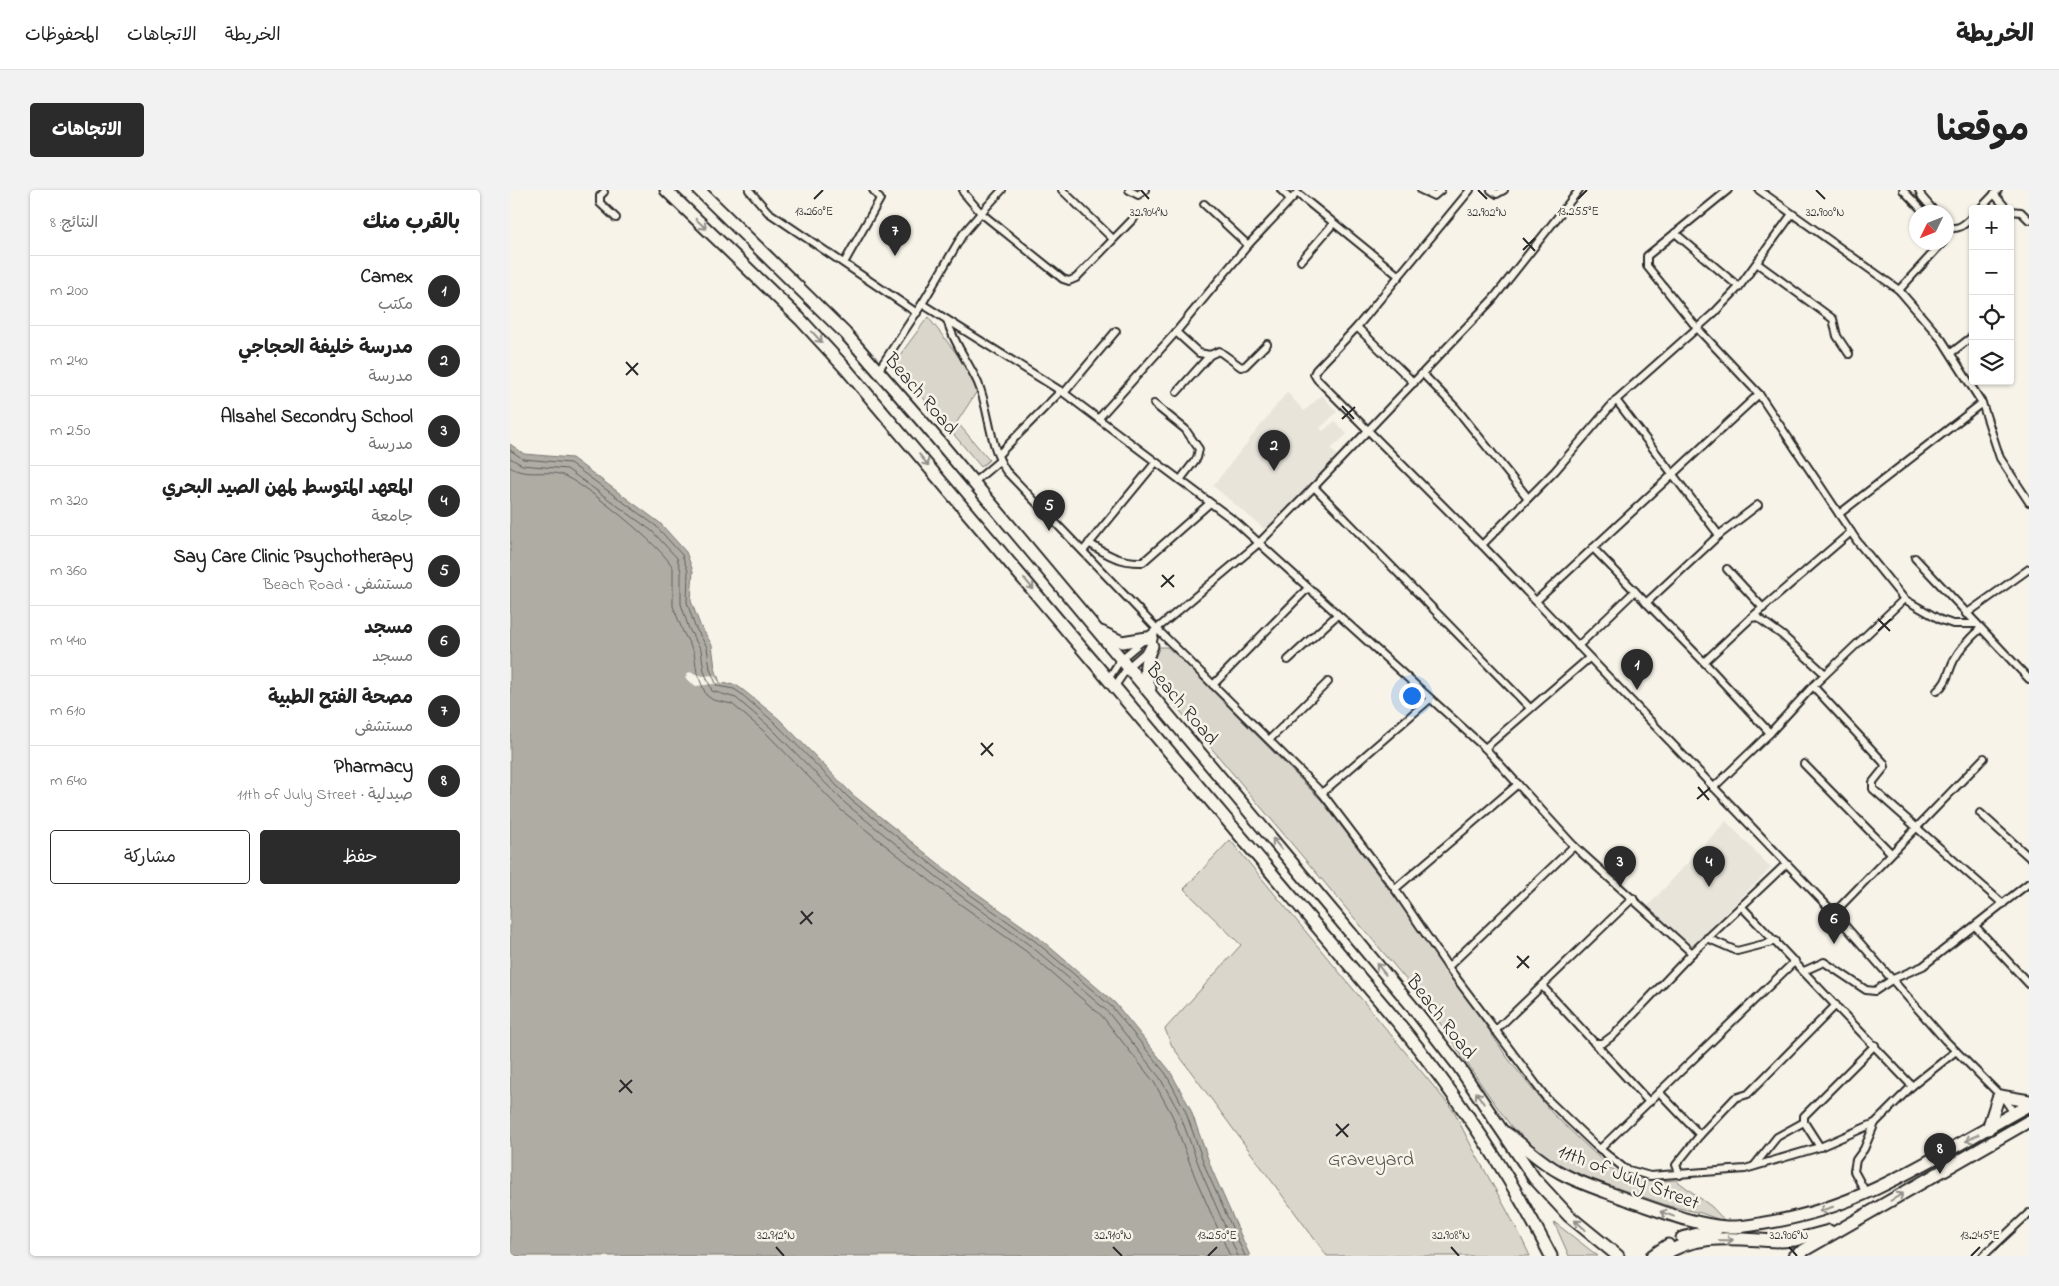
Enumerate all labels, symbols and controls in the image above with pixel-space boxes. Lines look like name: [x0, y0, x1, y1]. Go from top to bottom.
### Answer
text: الخريطة: [1956, 18, 2034, 53]
text: المحفوظات: [25, 23, 99, 49]
text: الاتجاهات: [127, 23, 197, 49]
text: الخريطة: [225, 23, 281, 49]
button: الاتجاهات: [30, 103, 144, 157]
text: موقعنا: [1936, 106, 2029, 157]
text: 13.260°E: [795, 203, 833, 221]
text: 13.255°E: [1557, 203, 1599, 221]
text: 32.904°N: [1130, 204, 1168, 222]
text: 32.902°N: [1467, 204, 1507, 222]
text: 32.900°N: [1806, 204, 1844, 222]
north arrow: [1909, 205, 1954, 250]
map controls: [1969, 205, 2014, 385]
button: +: [1969, 205, 2014, 250]
text: بالقرب منك: [363, 208, 460, 238]
text: النتائج: 8: [50, 211, 98, 235]
pin: 7: [879, 215, 911, 256]
one-way arrow: [694, 218, 707, 230]
button: −: [1969, 250, 2014, 295]
text: Camex: [361, 264, 413, 291]
text: 200 m: [50, 279, 88, 303]
text: 1: [441, 279, 447, 303]
text: مكتب: [378, 293, 413, 317]
button: locate: [1969, 295, 2014, 340]
one-way arrow: [811, 331, 823, 343]
text: مدرسة خليفة الحجاجي: [238, 335, 413, 362]
button: layers: [1969, 340, 2014, 385]
street label: Beach Road: [876, 347, 964, 442]
text: 240 m: [50, 349, 88, 373]
text: 2: [440, 349, 448, 373]
text: مدرسة: [368, 365, 413, 389]
text: Alsahel Secondry School: [220, 404, 413, 431]
text: 250 m: [50, 419, 90, 443]
text: 3: [441, 419, 447, 443]
pin: 2: [1258, 430, 1290, 471]
text: مدرسة: [368, 433, 413, 457]
one-way arrow: [918, 453, 930, 466]
text: المعهد المتوسط لمهن الصيد البحري: [162, 475, 413, 502]
text: 320 m: [50, 489, 88, 513]
text: 4: [441, 489, 447, 513]
pin: 5: [1033, 490, 1065, 531]
text: جامعة: [371, 505, 413, 529]
text: Say Care Clinic Psychotherapy: [173, 544, 413, 571]
text: 360 m: [50, 559, 87, 583]
text: 5: [439, 559, 449, 583]
text: مستشفى · Beach Road: [263, 573, 413, 597]
one-way arrow: [1023, 577, 1034, 590]
text: مسجد: [364, 615, 413, 642]
text: 440 m: [50, 629, 87, 653]
text: 6: [440, 629, 448, 653]
text: مسجد: [372, 645, 413, 669]
pin: 1: [1621, 649, 1653, 690]
street label: Beach Road: [1137, 656, 1224, 752]
your location: [1399, 683, 1425, 709]
text: مصحة الفتح الطبية: [268, 685, 413, 712]
text: 610 m: [50, 699, 85, 723]
text: 7: [441, 699, 447, 723]
text: مستشفى: [354, 715, 413, 739]
text: Pharmacy: [334, 754, 413, 781]
text: 640 m: [50, 769, 87, 793]
text: 8: [441, 769, 447, 793]
text: صيدلية · 11th of July Street: [237, 783, 413, 807]
button: مشاركة: [50, 830, 250, 884]
button: حفظ: [260, 830, 460, 884]
one-way arrow: [1272, 838, 1283, 851]
pin: 3: [1604, 846, 1636, 887]
pin: 4: [1693, 846, 1725, 887]
pin: 6: [1818, 903, 1850, 944]
one-way arrow: [1376, 963, 1387, 976]
street label: Beach Road: [1397, 968, 1482, 1066]
one-way arrow: [1474, 1092, 1484, 1106]
pin: 8: [1924, 1133, 1956, 1174]
one-way arrow: [1964, 1133, 1979, 1143]
street label: 11th of July Street: [1553, 1138, 1703, 1219]
park label: Graveyard: [1328, 1146, 1414, 1175]
one-way arrow: [1889, 1192, 1904, 1202]
one-way arrow: [1818, 1204, 1834, 1214]
one-way arrow: [1660, 1209, 1675, 1218]
one-way arrow: [1573, 1220, 1586, 1231]
text: 32.912°N: [757, 1227, 795, 1245]
text: 32.910°N: [1094, 1227, 1132, 1245]
text: 13.250°E: [1197, 1227, 1237, 1245]
text: 32.908°N: [1432, 1227, 1470, 1245]
text: 32.906°N: [1770, 1227, 1808, 1245]
text: 13.245°E: [1960, 1227, 2000, 1245]
one-way arrow: [1717, 1235, 1733, 1244]

